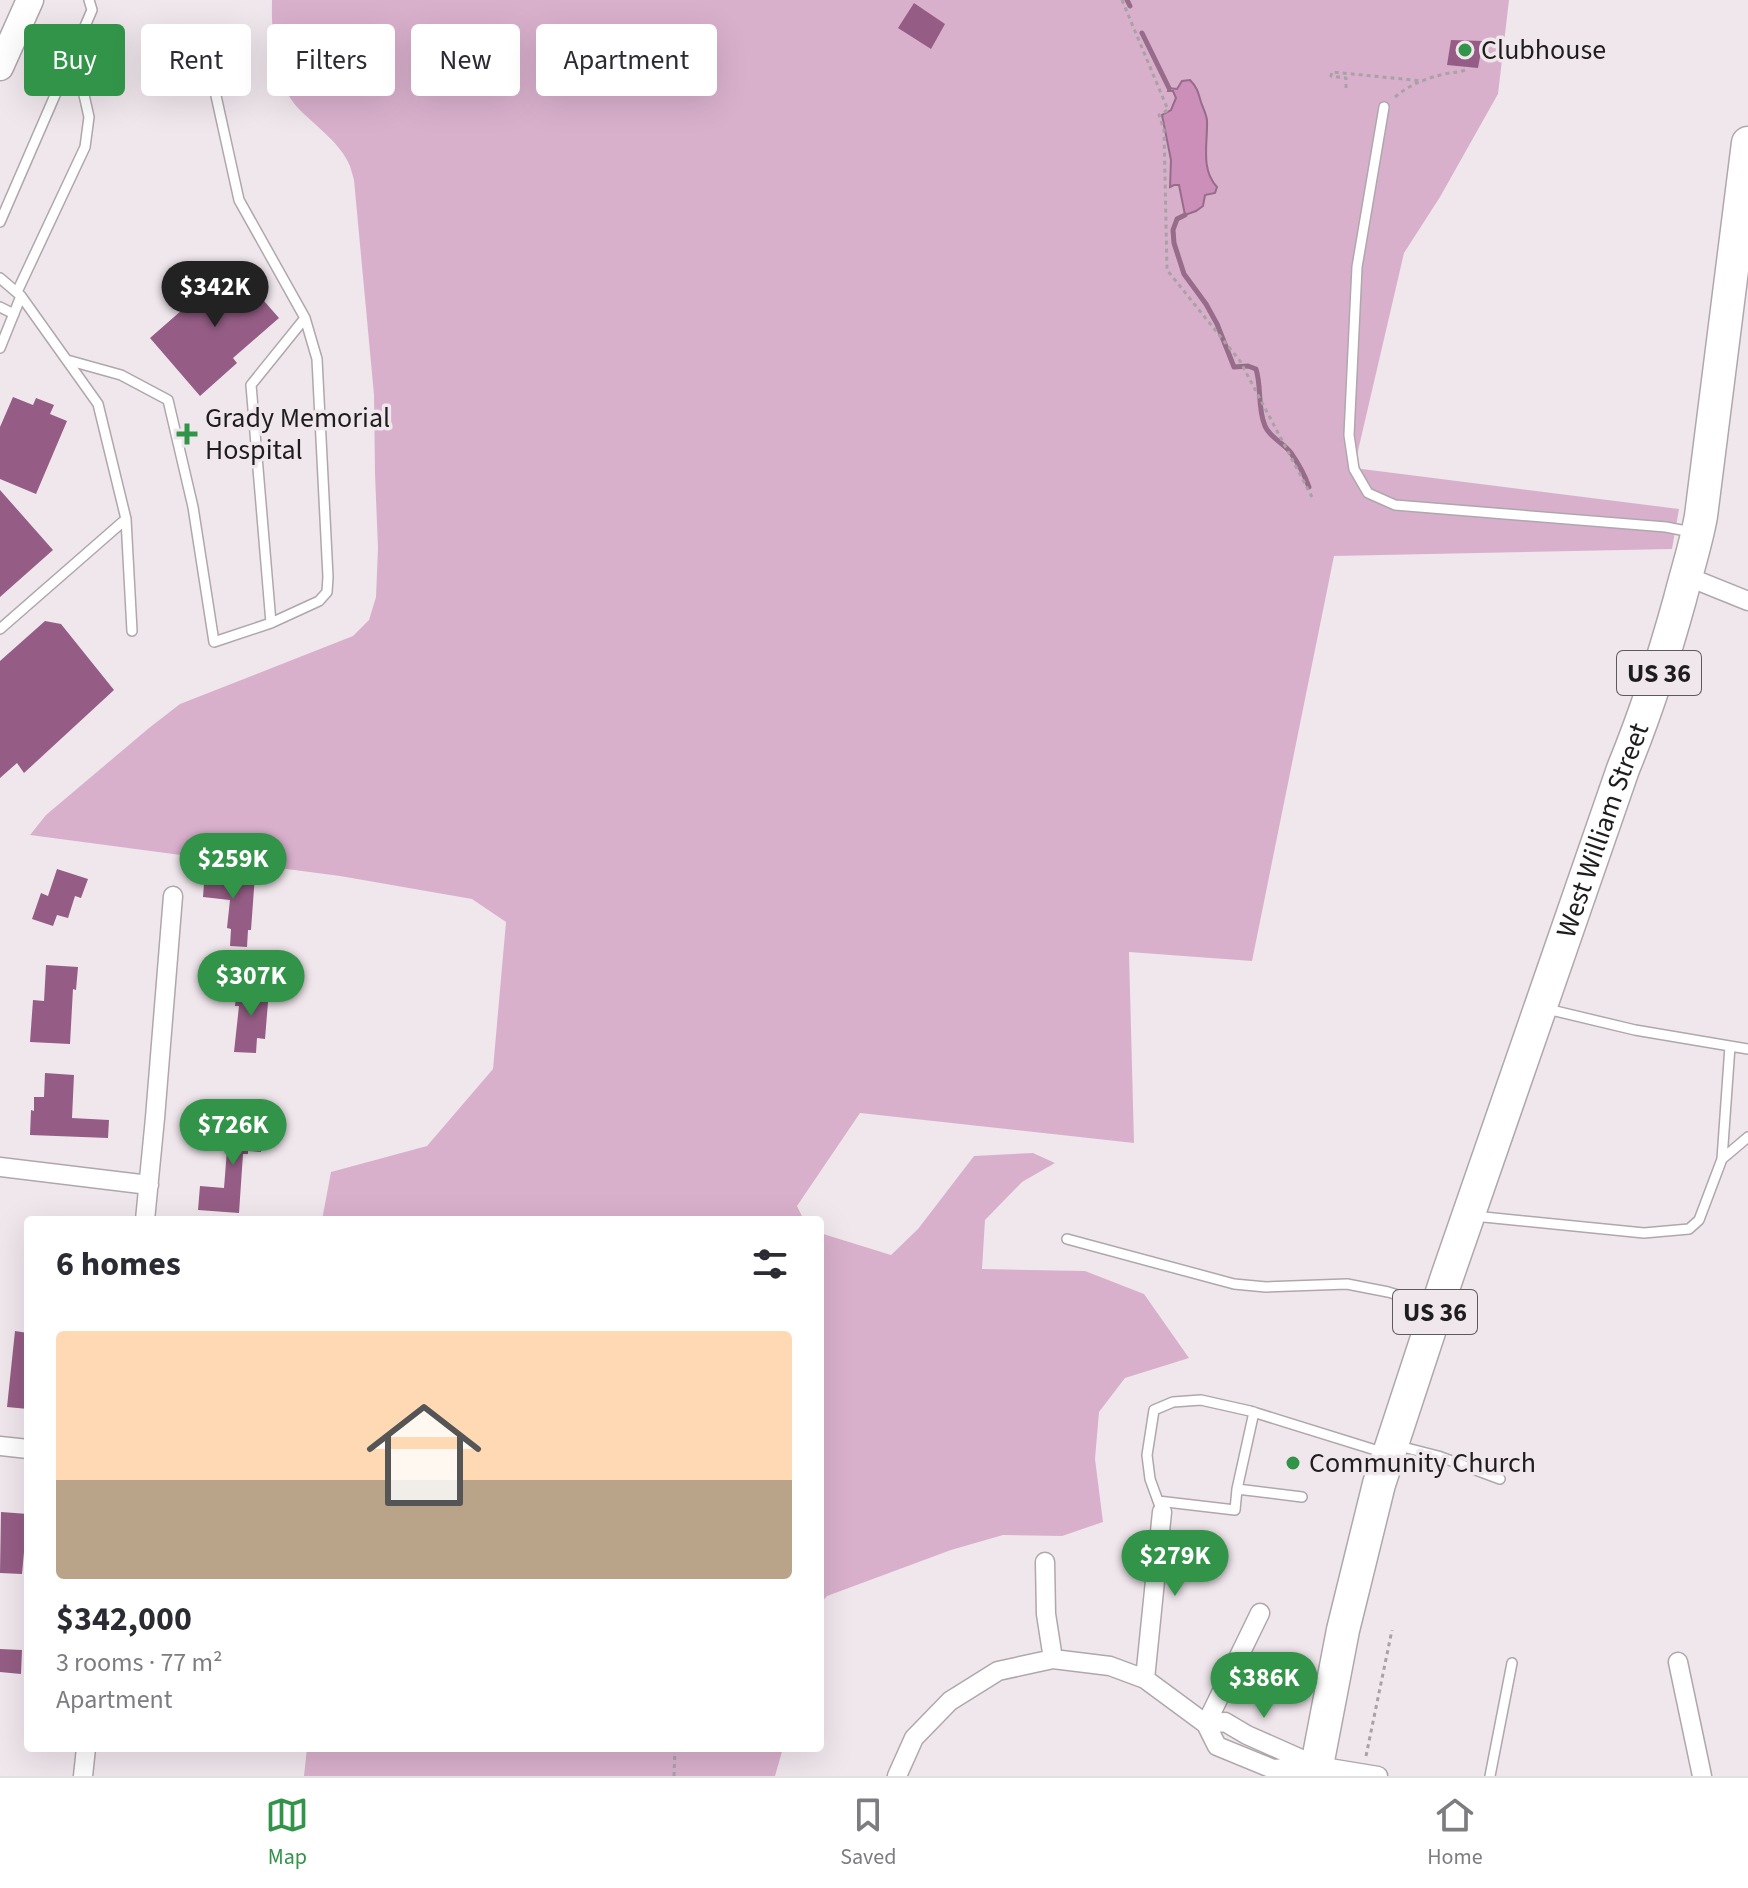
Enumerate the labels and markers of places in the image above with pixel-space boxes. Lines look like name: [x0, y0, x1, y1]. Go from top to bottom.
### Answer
place label: Clubhouse: [1481, 30, 1606, 70]
marker: Clubhouse: [1456, 41, 1474, 59]
pin: $342K: [159, 261, 271, 329]
place label: Grady Memorial Hospital: [205, 398, 390, 470]
marker: Grady Memorial Hospital: [176, 423, 198, 445]
pin: $259K: [177, 833, 289, 901]
pin: $307K: [195, 950, 307, 1018]
pin: $726K: [177, 1099, 289, 1167]
place label: Community Church: [1309, 1443, 1536, 1483]
marker: Community Church: [1284, 1454, 1302, 1472]
pin: $279K: [1119, 1530, 1231, 1598]
pin: $386K: [1208, 1652, 1320, 1720]

